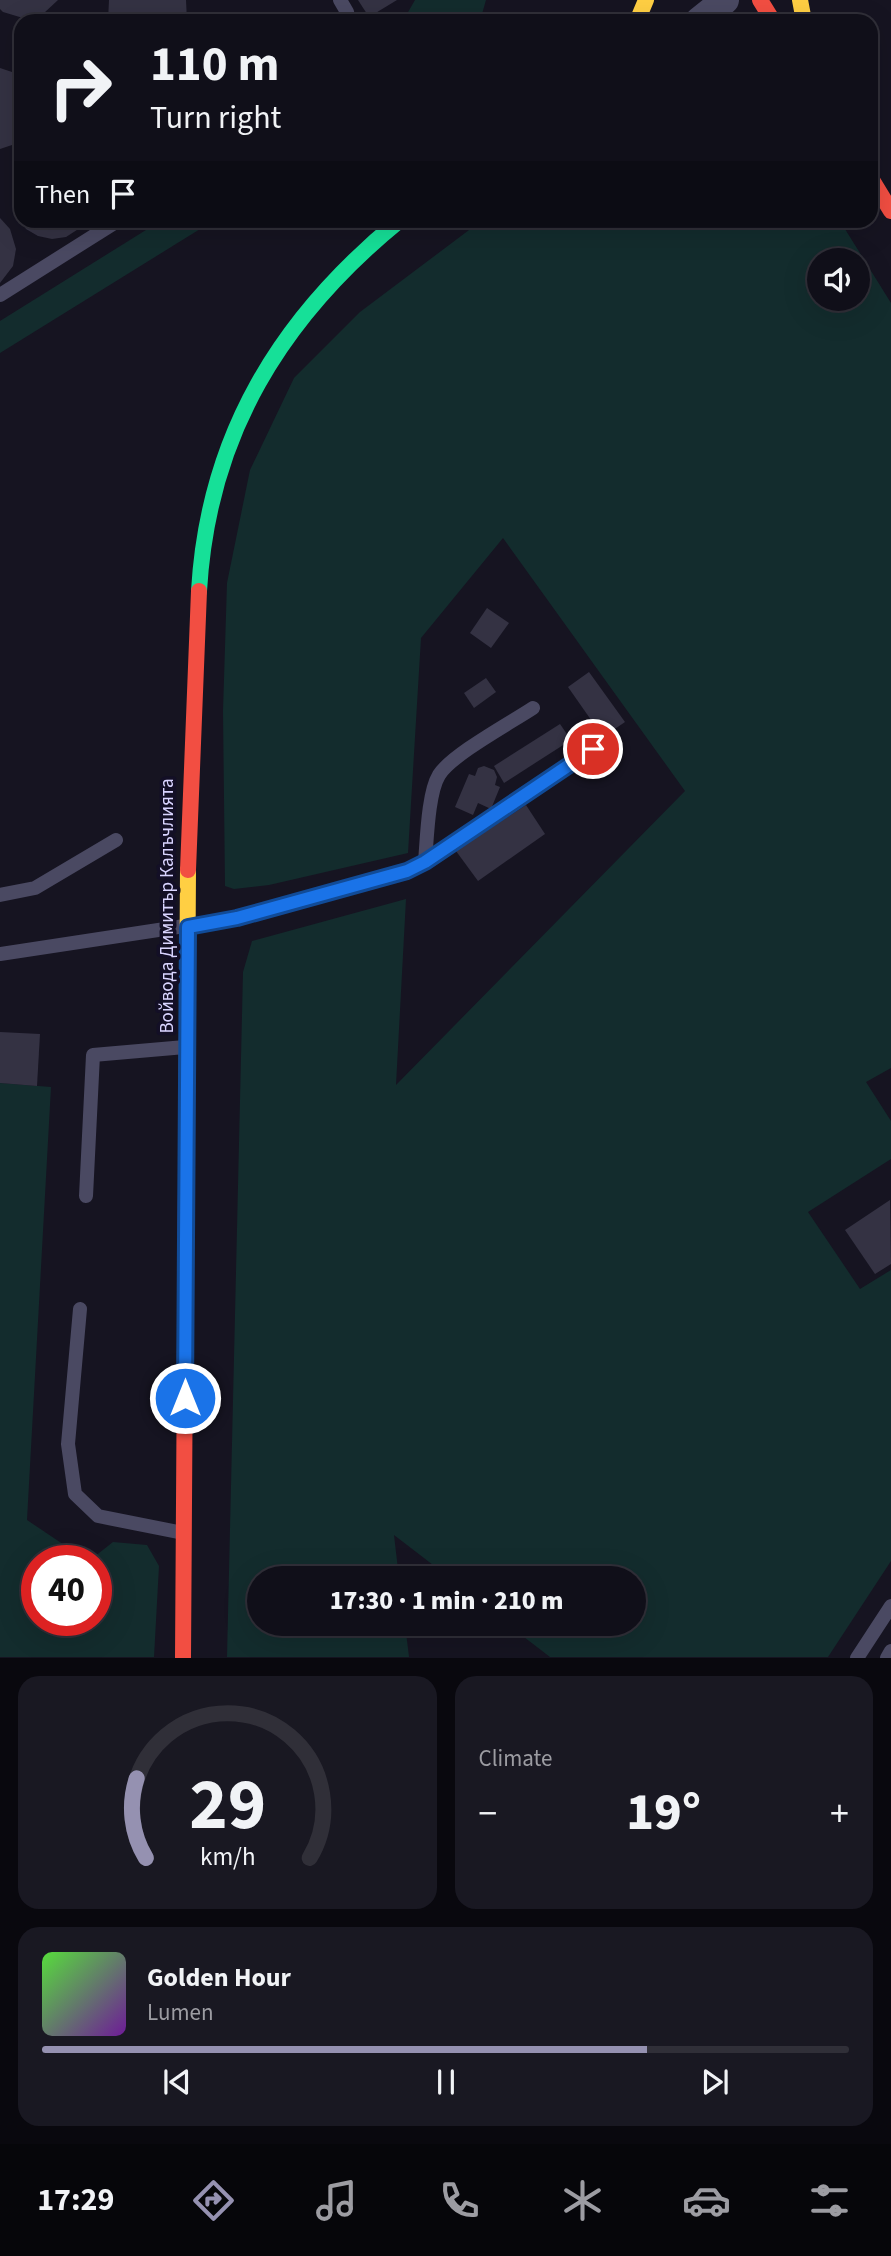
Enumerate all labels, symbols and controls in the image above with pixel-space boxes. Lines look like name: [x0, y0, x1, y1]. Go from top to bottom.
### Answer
text: 110 m: [150, 30, 279, 100]
icon: right: [35, 42, 126, 133]
text: Turn right: [150, 95, 281, 141]
icon: arrive: [104, 175, 142, 213]
text: Then: [35, 176, 90, 213]
map controls: [807, 248, 870, 311]
button: sound: [807, 248, 870, 311]
pin: [563, 719, 623, 779]
icon: arrive: [574, 730, 612, 768]
street label: Войвода Димитър Калъчлията: [154, 778, 181, 1034]
position arrow: [148, 1361, 222, 1435]
speed limit sign: 40: [21, 1545, 112, 1636]
text: 17:30 · 1 min · 210 m: [330, 1582, 563, 1619]
text: Climate: [479, 1742, 552, 1775]
text: 29: [189, 1754, 266, 1858]
text: 19°: [626, 1776, 701, 1850]
text: −: [479, 1787, 497, 1841]
text: +: [830, 1787, 849, 1841]
text: km/h: [200, 1839, 255, 1875]
text: Golden Hour: [147, 1959, 291, 1996]
text: Lumen: [147, 1996, 214, 2029]
icon: previous: [158, 2063, 196, 2101]
icon: pause: [427, 2063, 465, 2101]
icon: next: [696, 2063, 734, 2101]
icon: directions: [189, 2176, 238, 2225]
icon: music: [312, 2176, 361, 2225]
icon: phone: [435, 2176, 484, 2225]
icon: climate: [558, 2176, 607, 2225]
icon: car: [682, 2176, 731, 2225]
icon: filters: [805, 2176, 854, 2225]
text: 17:29: [37, 2177, 114, 2223]

